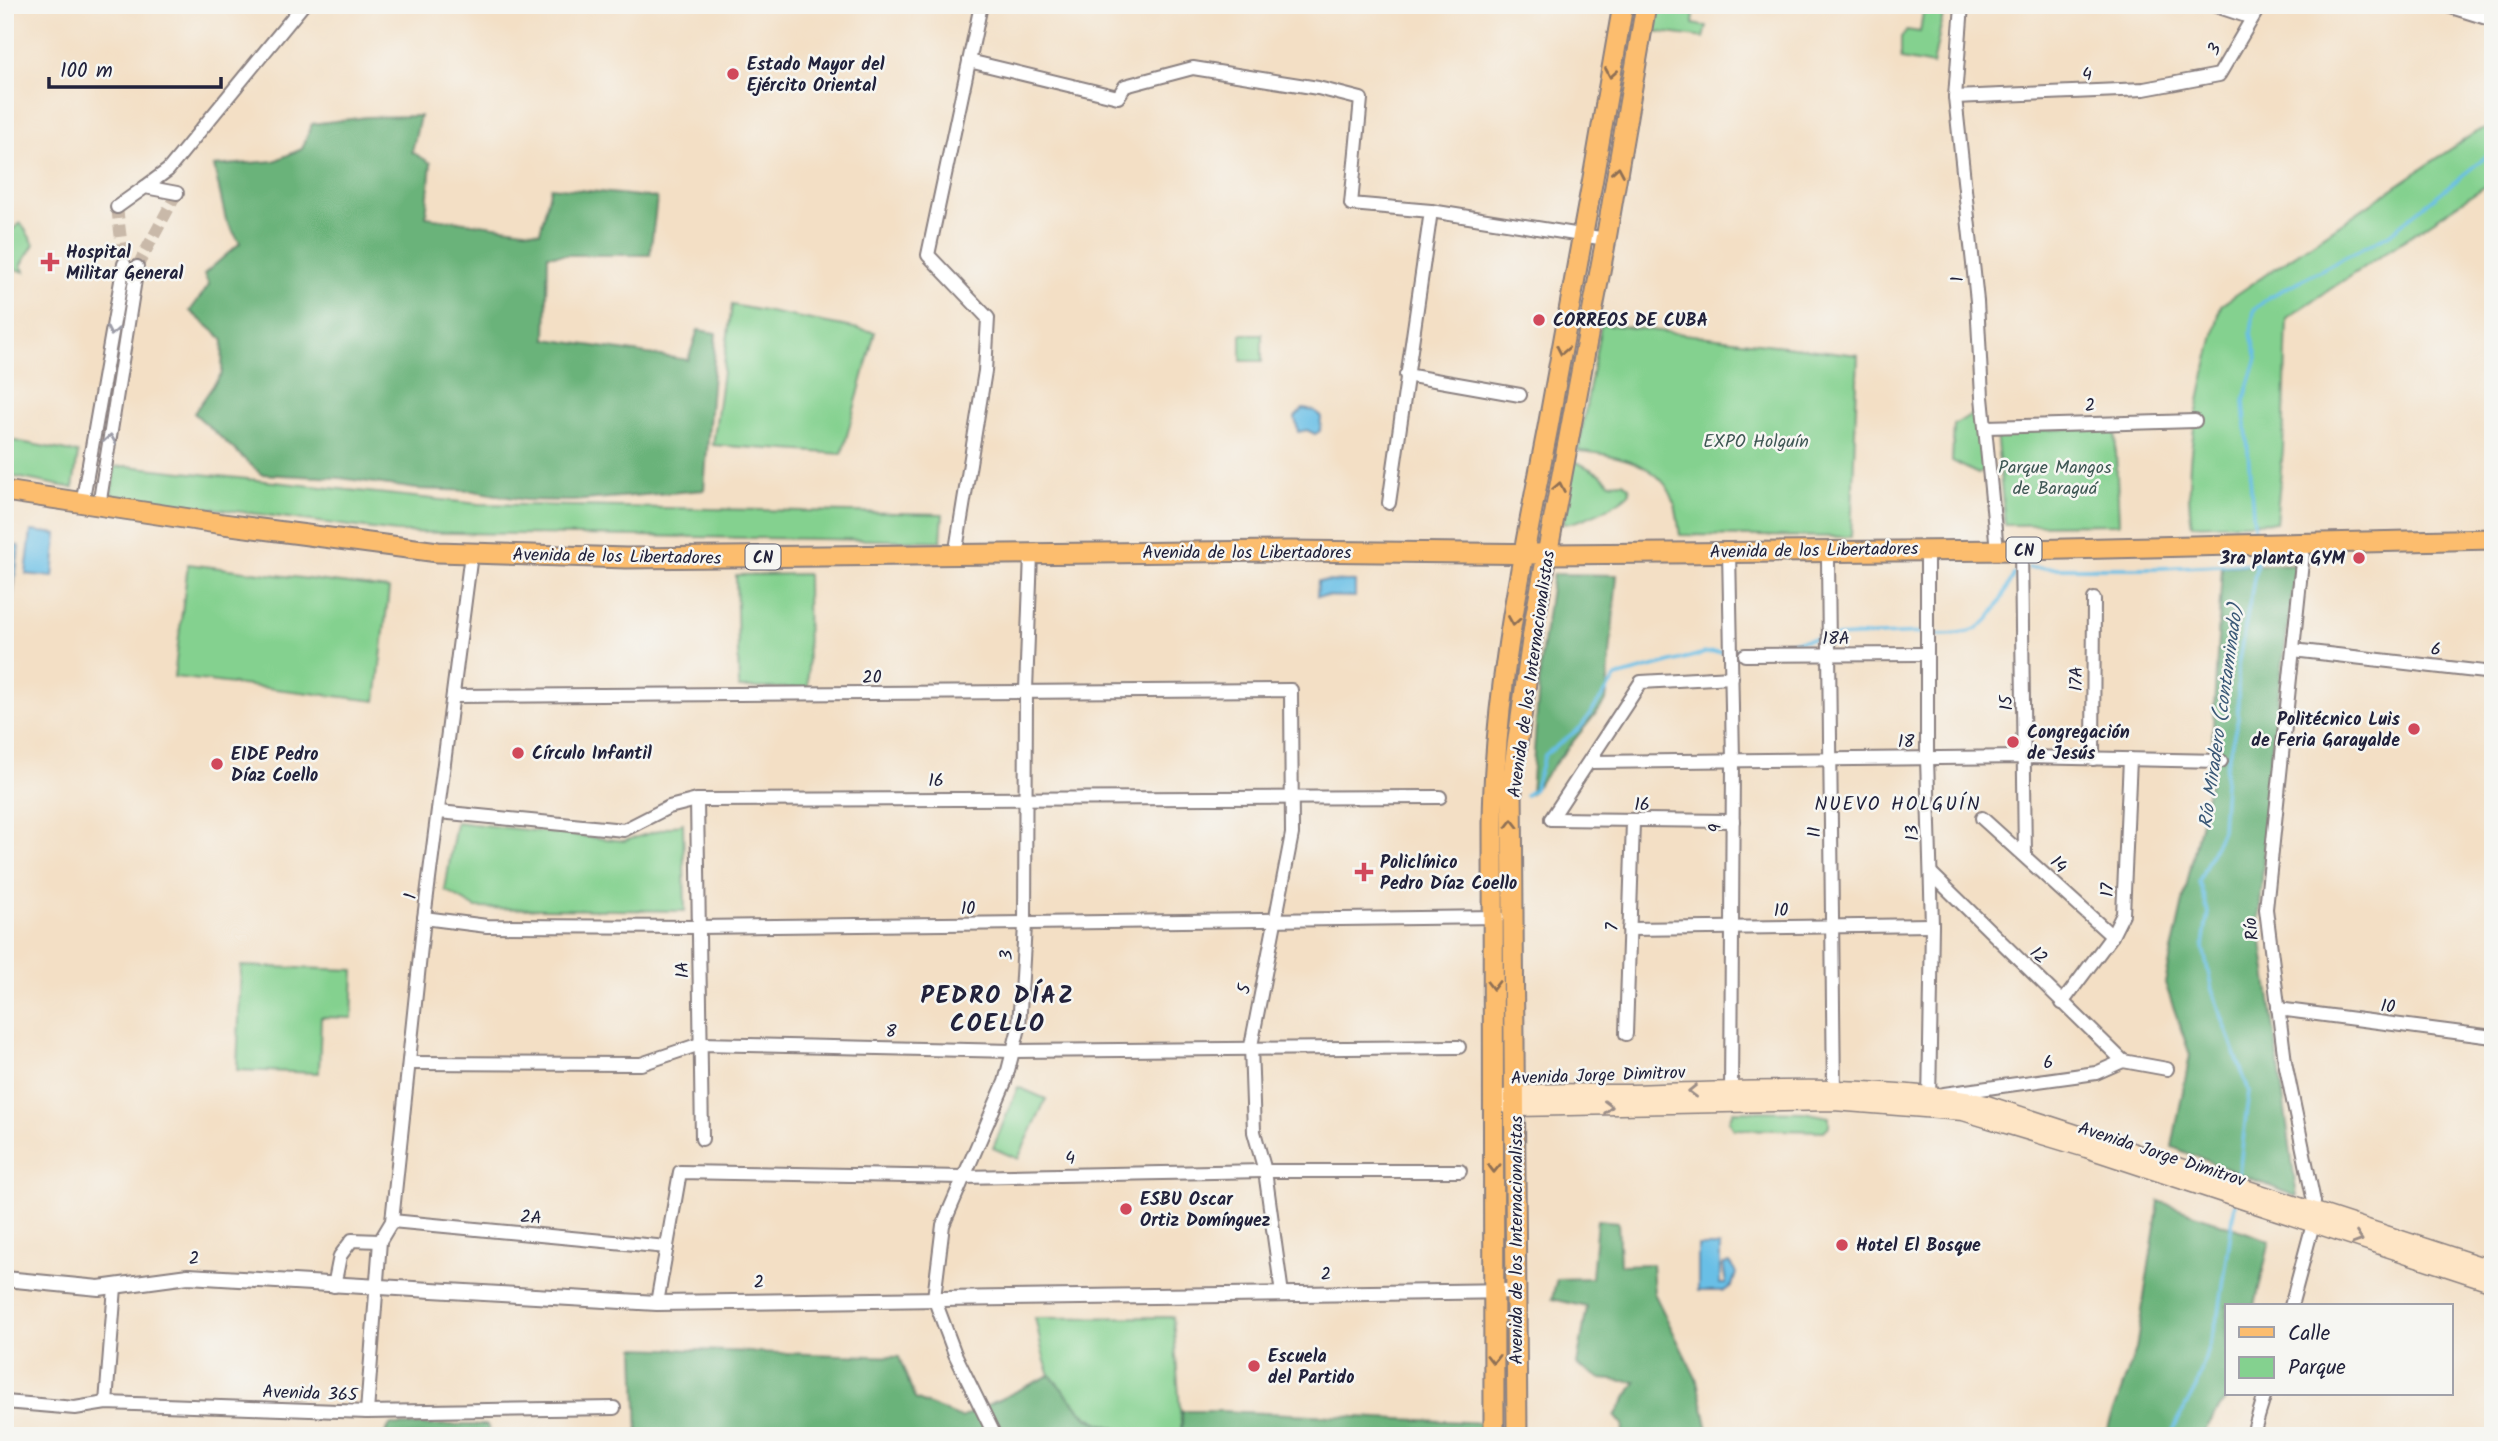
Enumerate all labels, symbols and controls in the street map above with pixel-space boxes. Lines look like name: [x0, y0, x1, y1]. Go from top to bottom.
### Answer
street label: 3: [2200, 38, 2230, 62]
scale bar: [49, 46, 220, 90]
place label: Estado Mayor del Ejército Oriental: [747, 51, 885, 101]
text: 100 m: [60, 55, 113, 88]
street label: 4: [2082, 61, 2093, 90]
marker: Estado Mayor del Ejército Oriental: [725, 66, 741, 82]
one-way arrow: [1604, 67, 1619, 78]
one-way arrow: [1610, 165, 1625, 177]
place label: Hospital Militar General: [66, 239, 183, 289]
marker: Hospital Militar General: [40, 252, 60, 272]
street label: 1: [1944, 275, 1973, 283]
place label: CORREOS DE CUBA: [1553, 307, 1708, 336]
marker: CORREOS DE CUBA: [1531, 312, 1547, 328]
one-way arrow: [105, 325, 120, 337]
one-way arrow: [1556, 344, 1571, 356]
street label: 2: [2084, 392, 2096, 421]
park label: EXPO Holguín: [1703, 428, 1809, 457]
one-way arrow: [102, 433, 117, 445]
park label: Parque Mangos de Baraguá: [1998, 454, 2112, 504]
one-way arrow: [1551, 481, 1566, 493]
street label: Avenida de los Libertadores: [1709, 535, 1919, 568]
road number: CN: [2007, 538, 2042, 562]
street label: Avenida de los Libertadores: [1143, 539, 1352, 568]
street label: Avenida de los Libertadores: [512, 541, 722, 574]
road number: CN: [746, 544, 780, 570]
place label: 3ra planta GYM: [2219, 545, 2345, 574]
street label: Avenida de los Internacionalistas: [1501, 549, 1564, 800]
marker: 3ra planta GYM: [2351, 550, 2367, 566]
water label: Río Miradero (contaminado): [2191, 600, 2253, 830]
one-way arrow: [1507, 615, 1522, 627]
street label: 18A: [1822, 625, 1850, 654]
street label: 6: [2429, 635, 2443, 665]
street label: 20: [862, 664, 882, 693]
street label: 17A: [2063, 666, 2092, 692]
street label: 15: [1993, 694, 2022, 711]
place label: Politécnico Luis de Feria Garayalde: [2251, 706, 2401, 756]
place label: Congregación de Jesús: [2027, 719, 2130, 769]
marker: Politécnico Luis de Feria Garayalde: [2406, 721, 2422, 737]
street label: 18: [1898, 728, 1914, 757]
marker: Congregación de Jesús: [2005, 734, 2021, 750]
place label: Círculo Infantil: [532, 740, 652, 769]
place label: EIDE Pedro Díaz Coello: [231, 741, 318, 791]
marker: Círculo Infantil: [510, 745, 526, 761]
marker: EIDE Pedro Díaz Coello: [209, 756, 225, 772]
street label: 16: [928, 767, 944, 796]
district label: NUEVO HOLGUÍN: [1814, 790, 1982, 820]
street label: 16: [1634, 791, 1650, 820]
one-way arrow: [1504, 818, 1520, 829]
street label: 9: [1702, 823, 1731, 832]
street label: 13: [1899, 824, 1928, 841]
street label: 11: [1801, 826, 1830, 838]
place label: Policlínico Pedro Díaz Coello: [1380, 849, 1517, 899]
street label: 14: [2042, 849, 2074, 881]
marker: Policlínico Pedro Díaz Coello: [1354, 862, 1374, 882]
street label: 17: [2094, 882, 2123, 898]
street label: 1: [397, 891, 426, 901]
street label: 10: [961, 895, 975, 924]
street label: 10: [1773, 897, 1789, 926]
street label: Río: [2237, 916, 2268, 942]
street label: 7: [1599, 922, 1628, 932]
street label: 12: [2022, 940, 2054, 972]
street label: 3: [993, 949, 1022, 961]
street label: 1A: [669, 961, 698, 979]
district label: PEDRO DÍAZ COELLO: [921, 977, 1075, 1044]
one-way arrow: [1486, 980, 1501, 991]
street label: 5: [1230, 981, 1261, 997]
street label: 10: [2379, 992, 2397, 1023]
street label: 8: [885, 1018, 897, 1047]
street label: 6: [2041, 1048, 2055, 1079]
street label: Avenida Jorge Dimitrov: [1510, 1059, 1686, 1094]
one-way arrow: [1687, 1084, 1698, 1099]
one-way arrow: [1603, 1099, 1614, 1114]
street label: Avenida de los Internacionalistas: [1503, 1115, 1532, 1365]
street label: Avenida Jorge Dimitrov: [2074, 1115, 2249, 1196]
street label: 4: [1065, 1145, 1075, 1174]
one-way arrow: [1486, 1164, 1502, 1174]
place label: ESBU Oscar Ortiz Domínguez: [1140, 1186, 1271, 1236]
marker: ESBU Oscar Ortiz Domínguez: [1118, 1201, 1134, 1217]
street label: 2A: [519, 1203, 543, 1234]
one-way arrow: [2351, 1231, 2363, 1246]
place label: Hotel El Bosque: [1856, 1232, 1981, 1261]
marker: Hotel El Bosque: [1834, 1237, 1850, 1253]
street label: 2: [188, 1245, 199, 1274]
street label: 2: [1321, 1261, 1332, 1290]
street label: 2: [754, 1269, 765, 1298]
legend: [2225, 1304, 2452, 1396]
text: Calle: [2288, 1318, 2331, 1351]
place label: Escuela del Partido: [1268, 1343, 1355, 1393]
text: Parque: [2288, 1352, 2346, 1385]
one-way arrow: [1485, 1355, 1501, 1365]
marker: Escuela del Partido: [1246, 1358, 1262, 1374]
street label: Avenida 365: [262, 1378, 359, 1411]

